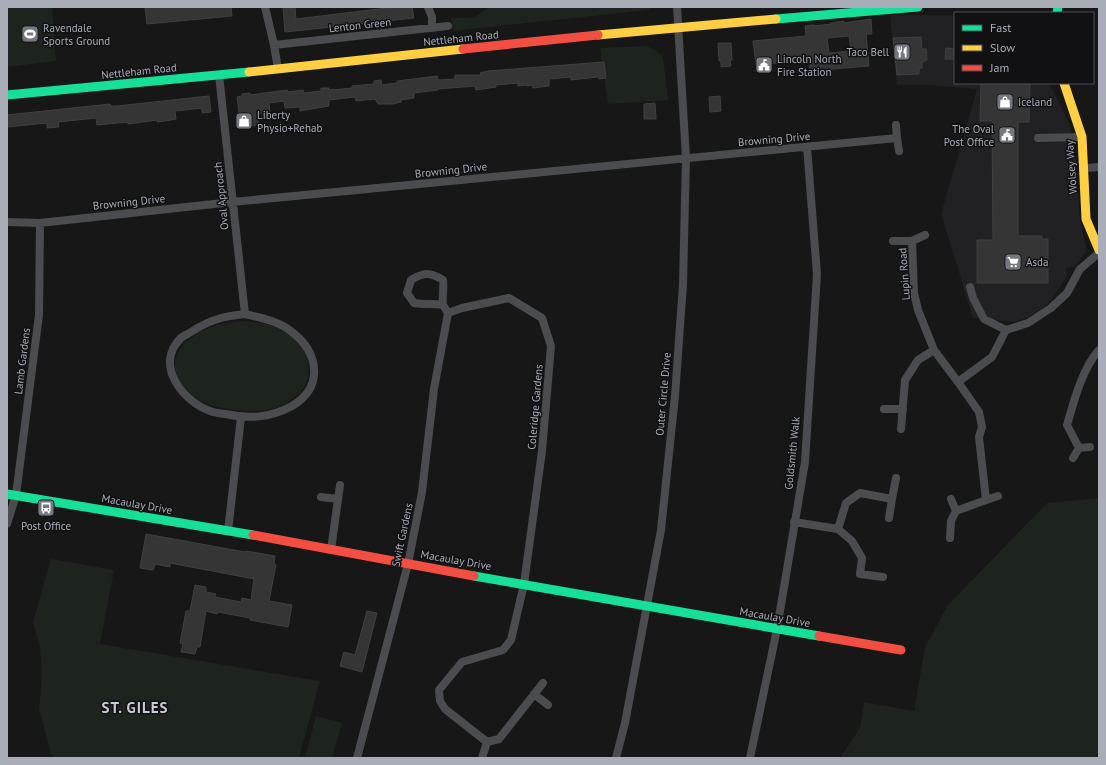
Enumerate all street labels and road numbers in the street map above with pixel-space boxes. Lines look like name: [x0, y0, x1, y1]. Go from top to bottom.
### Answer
street label: Lenton Green: [328, 15, 392, 35]
street label: Nettleham Road: [423, 27, 500, 49]
street label: Nettleham Road: [101, 60, 178, 82]
street label: Browning Drive: [737, 129, 811, 149]
street label: Wolsey Way: [1062, 138, 1080, 195]
street label: Browning Drive: [414, 159, 488, 181]
street label: Oval Approach: [210, 161, 232, 231]
street label: Browning Drive: [92, 191, 166, 213]
street label: Lupin Road: [895, 247, 913, 301]
street label: Lamb Gardens: [11, 327, 33, 395]
street label: Outer Circle Drive: [652, 351, 674, 436]
street label: Coleridge Gardens: [524, 363, 546, 450]
street label: Goldsmith Walk: [781, 415, 803, 490]
street label: Macaulay Drive: [101, 491, 174, 517]
street label: Swift Gardens: [388, 501, 416, 568]
street label: Macaulay Drive: [420, 547, 493, 573]
street label: Macaulay Drive: [739, 604, 812, 630]

